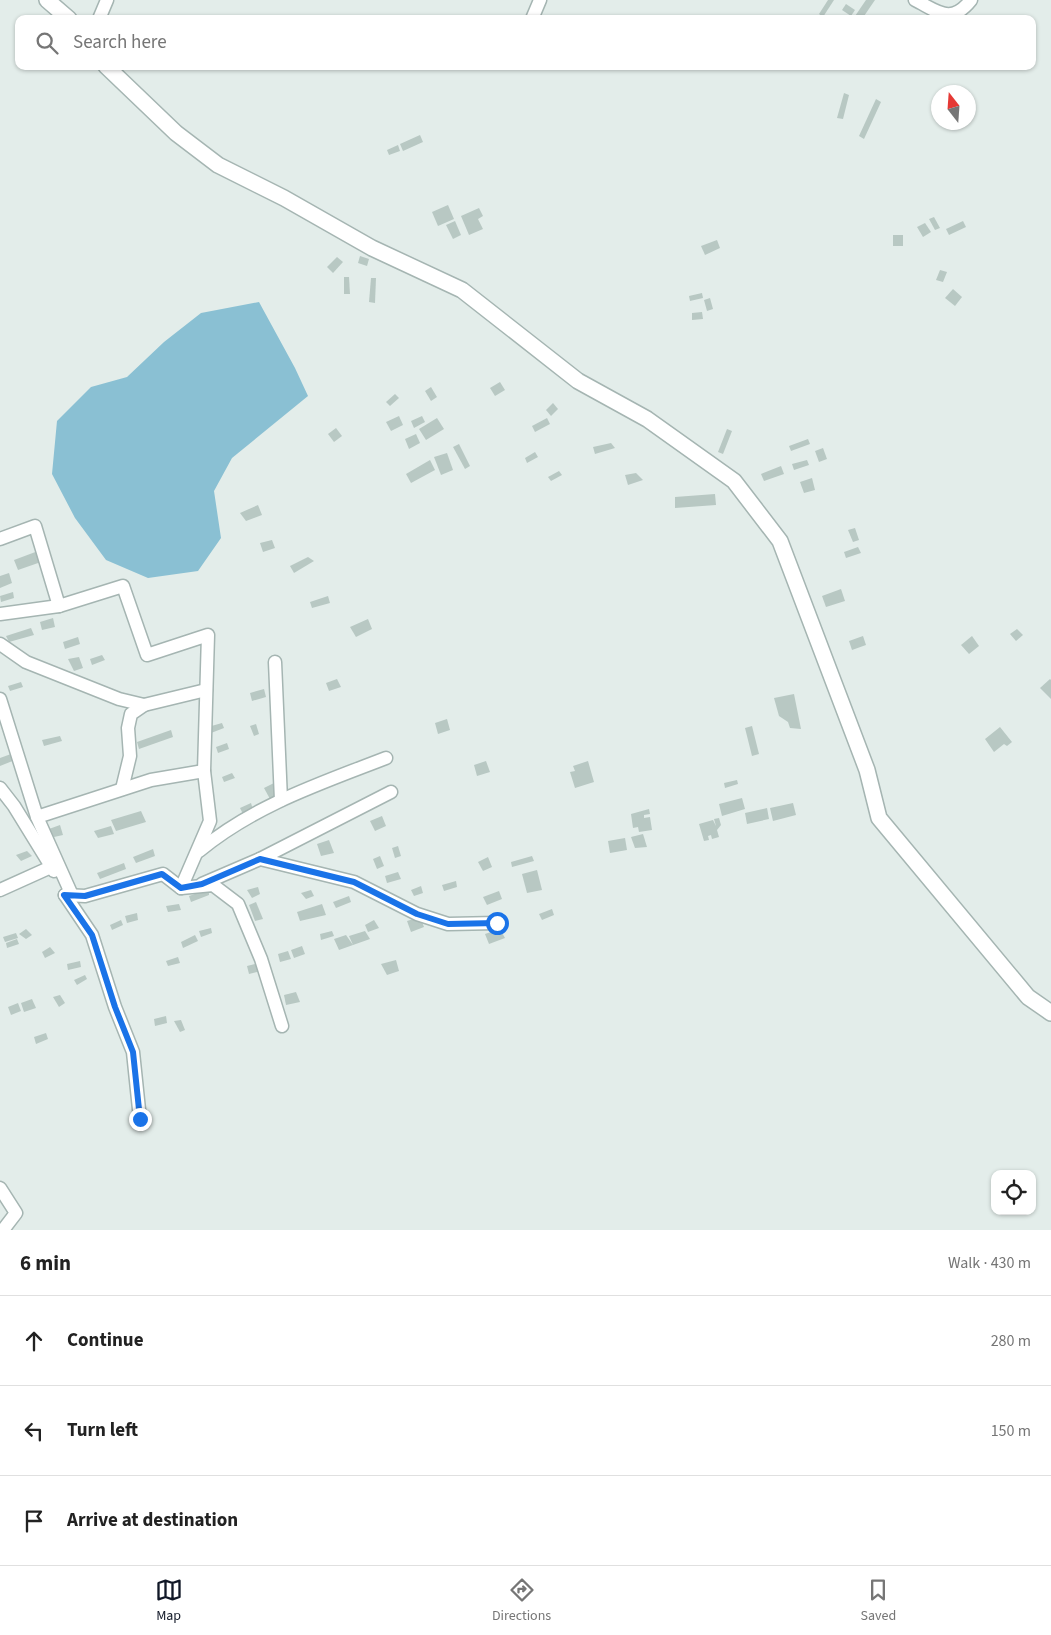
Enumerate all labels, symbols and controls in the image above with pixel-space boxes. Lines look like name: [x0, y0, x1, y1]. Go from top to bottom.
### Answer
search box: [15, 15, 1036, 70]
icon: search: [33, 29, 61, 57]
text: Search here: [73, 29, 167, 56]
north arrow: [931, 85, 976, 130]
route start: [486, 912, 509, 935]
route end: [129, 1108, 152, 1131]
map controls: [991, 1170, 1036, 1215]
button: locate: [991, 1170, 1036, 1215]
text: 6 min: [20, 1248, 71, 1278]
text: Walk · 430 m: [948, 1252, 1031, 1274]
icon: ahead: [20, 1327, 48, 1355]
text: Continue: [67, 1327, 144, 1354]
text: 280 m: [991, 1330, 1031, 1352]
icon: left: [20, 1417, 48, 1445]
text: Turn left: [67, 1417, 138, 1444]
text: 150 m: [991, 1420, 1031, 1442]
icon: arrive: [20, 1507, 48, 1535]
text: Arrive at destination: [67, 1507, 238, 1534]
tab: Map: [155, 1576, 183, 1626]
tab: Directions: [492, 1576, 551, 1626]
tab: Saved: [861, 1576, 896, 1626]

